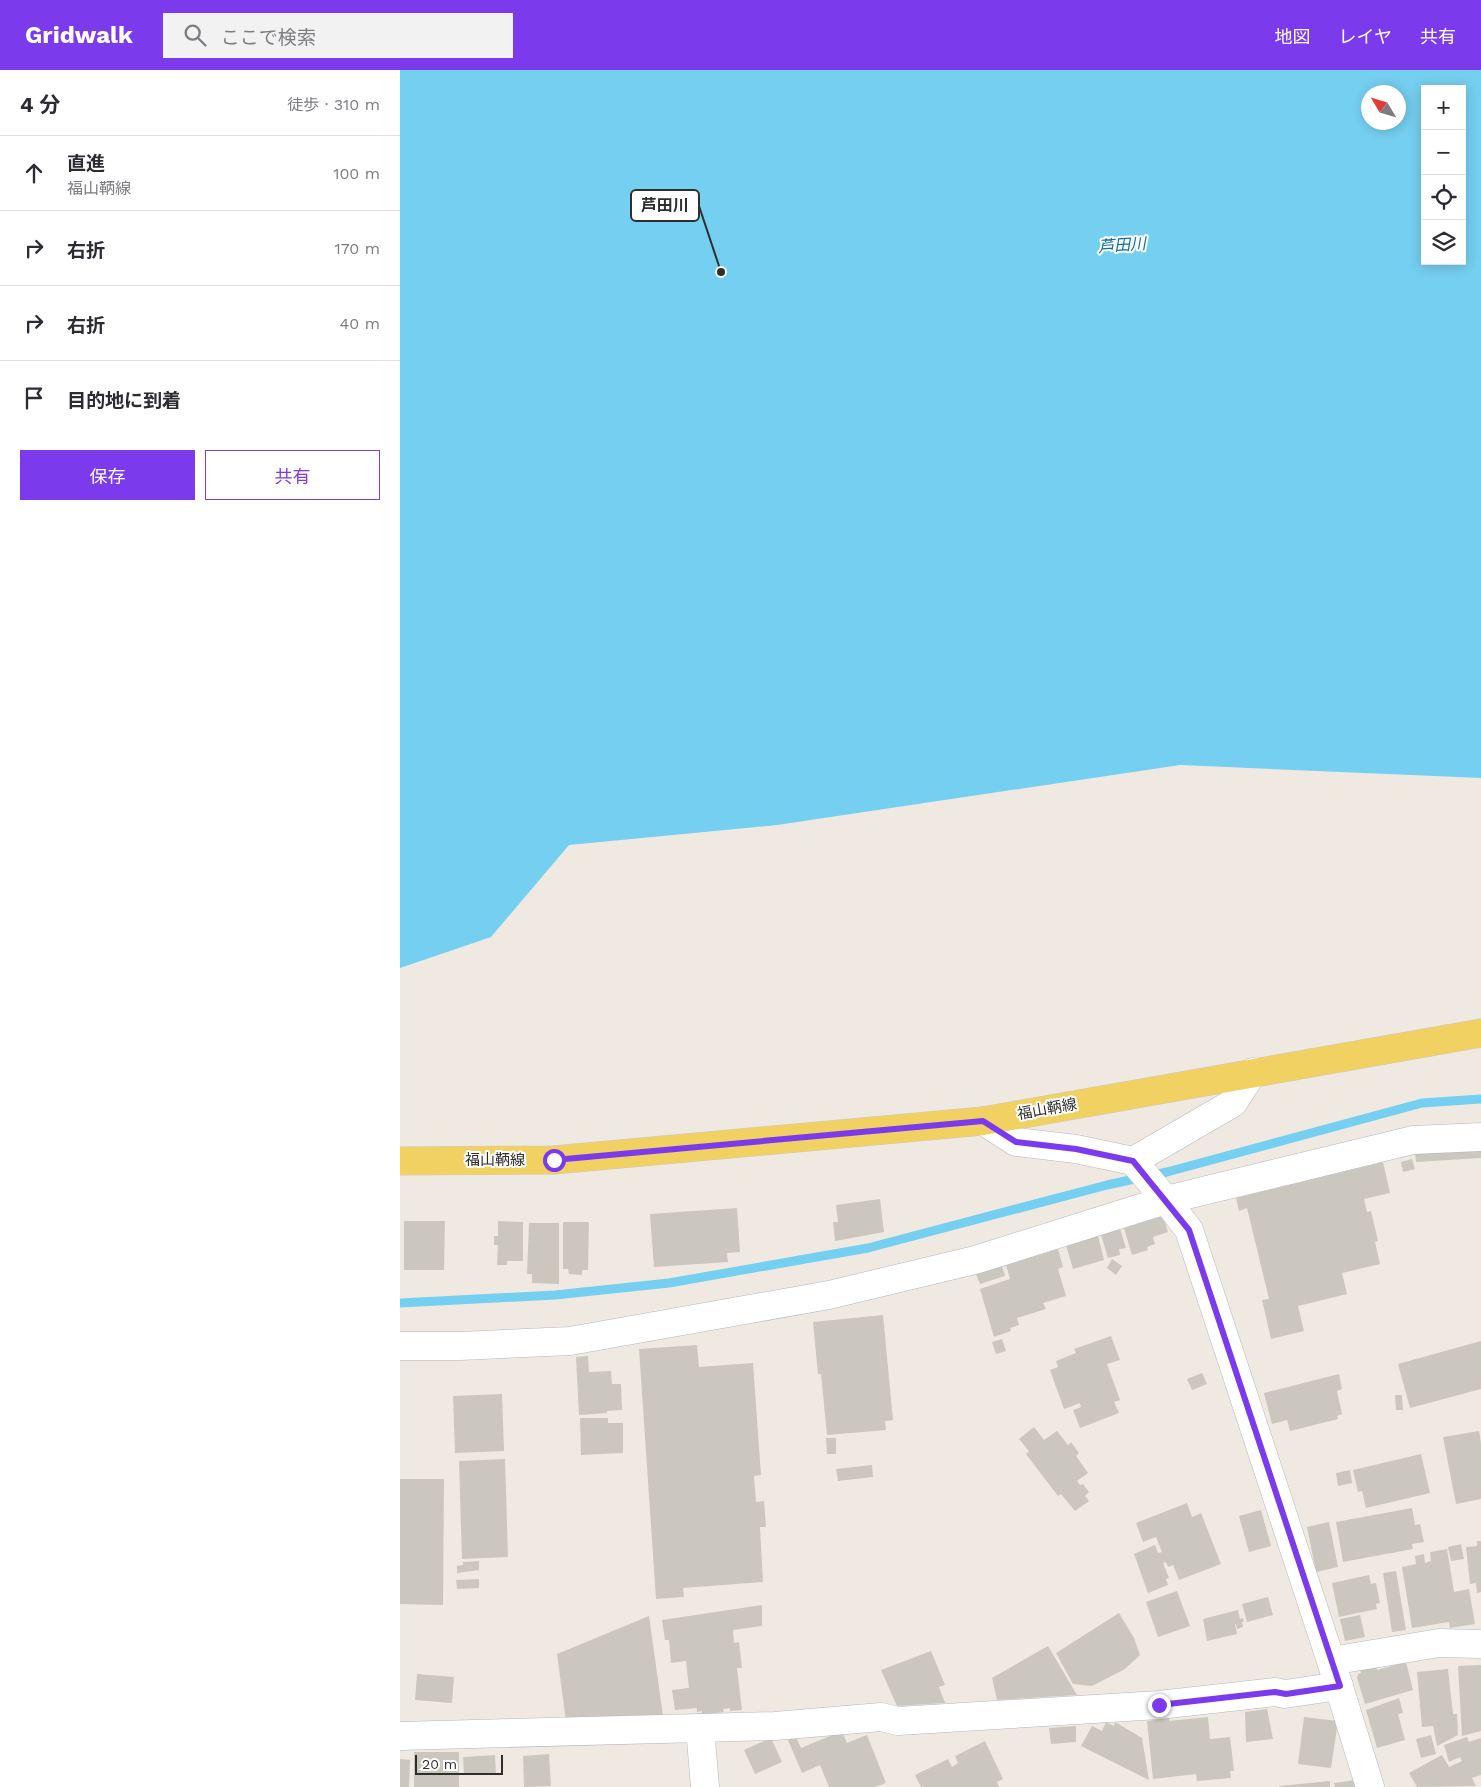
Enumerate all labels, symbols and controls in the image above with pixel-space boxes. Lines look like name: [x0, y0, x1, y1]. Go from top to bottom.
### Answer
search box: [163, 13, 513, 58]
text: Gridwalk: [25, 21, 133, 49]
icon: search: [181, 21, 209, 49]
text: ここで検索: [221, 26, 316, 49]
text: 地図: [1275, 26, 1311, 47]
text: レイヤ: [1339, 26, 1392, 47]
text: 共有: [1420, 26, 1456, 47]
north arrow: [1361, 85, 1406, 130]
map controls: [1421, 85, 1466, 265]
button: +: [1421, 85, 1466, 130]
text: 4 分: [20, 92, 61, 117]
text: 徒歩 · 310 m: [287, 95, 380, 114]
button: −: [1421, 130, 1466, 175]
text: 直進: [67, 152, 105, 175]
icon: ahead: [20, 159, 48, 187]
text: 100 m: [333, 164, 380, 183]
button: locate: [1421, 175, 1466, 220]
text: 福山鞆線: [67, 179, 131, 198]
callout: 芦田川: [631, 190, 699, 221]
text: 芦田川: [641, 196, 689, 215]
button: layers: [1421, 220, 1466, 265]
icon: right: [20, 234, 48, 262]
water label: 芦田川: [1097, 234, 1149, 256]
text: 右折: [67, 239, 105, 262]
text: 170 m: [334, 239, 380, 258]
icon: right: [20, 309, 48, 337]
text: 右折: [67, 314, 105, 337]
text: 40 m: [340, 314, 380, 333]
icon: arrive: [20, 384, 48, 412]
text: 目的地に到着: [67, 389, 181, 412]
button: 保存: [20, 450, 195, 500]
button: 共有: [205, 450, 380, 500]
street label: 福山鞆線: [1016, 1095, 1078, 1123]
route start: [543, 1149, 566, 1172]
street label: 福山鞆線: [465, 1151, 525, 1169]
route end: [1148, 1694, 1171, 1717]
scale bar: [415, 1752, 502, 1775]
text: 20 m: [422, 1756, 457, 1772]

